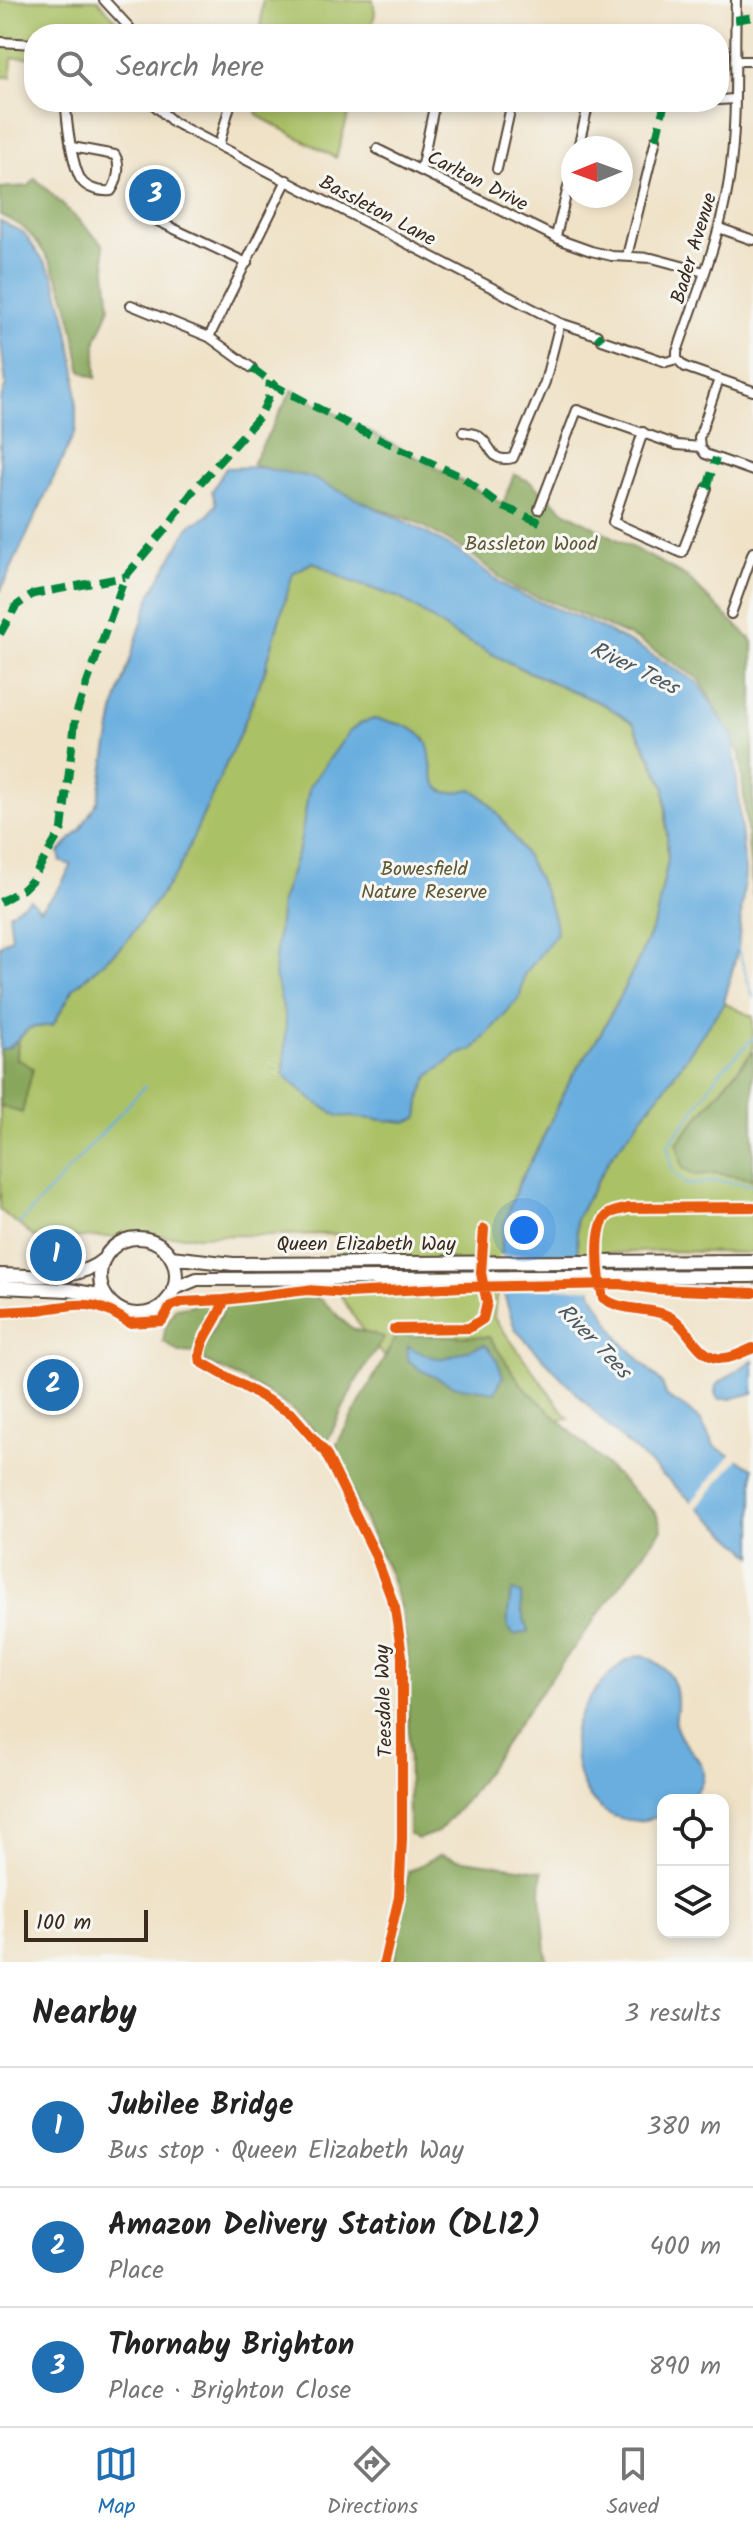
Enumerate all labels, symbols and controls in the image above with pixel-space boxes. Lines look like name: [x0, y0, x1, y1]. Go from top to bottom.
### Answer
search box: [24, 24, 729, 112]
text: Search here: [116, 44, 264, 92]
icon: search: [52, 46, 96, 90]
north arrow: [561, 136, 633, 208]
street label: Carlton Drive: [421, 143, 533, 221]
pin: 3: [129, 165, 181, 225]
street label: Bassleton Lane: [313, 167, 441, 256]
street label: Bader Avenue: [663, 189, 727, 308]
park label: Bassleton Wood: [465, 529, 598, 561]
water label: River Tees: [584, 633, 686, 707]
park label: Bowesfield Nature Reserve: [361, 854, 487, 909]
your location: [504, 1210, 544, 1250]
pin: 1: [30, 1225, 82, 1285]
street label: Queen Elizabeth Way: [276, 1229, 456, 1261]
water label: River Tees: [548, 1296, 640, 1390]
pin: 2: [27, 1355, 79, 1415]
street label: Teesdale Way: [367, 1643, 403, 1758]
map controls: [657, 1794, 729, 1938]
button: locate: [657, 1794, 729, 1866]
button: layers: [657, 1866, 729, 1938]
scale bar: [24, 1906, 148, 1942]
text: 100 m: [36, 1906, 91, 1941]
text: Nearby: [32, 1987, 137, 2041]
text: 3 results: [624, 1993, 721, 2035]
text: Jubilee Bridge: [108, 2082, 293, 2130]
text: 1: [54, 2106, 62, 2148]
text: 380 m: [646, 2106, 721, 2148]
text: Bus stop · Queen Elizabeth Way: [108, 2130, 464, 2172]
text: Amazon Delivery Station (DLI2): [108, 2202, 541, 2250]
text: 2: [50, 2226, 66, 2268]
text: 400 m: [650, 2226, 721, 2268]
text: Place: [108, 2250, 164, 2292]
text: Thornaby Brighton: [108, 2322, 354, 2370]
text: 3: [51, 2346, 65, 2388]
text: 890 m: [649, 2346, 721, 2388]
text: Place · Brighton Close: [108, 2370, 351, 2412]
tab: Map: [94, 2442, 138, 2525]
tab: Directions: [327, 2442, 418, 2525]
tab: Saved: [607, 2442, 659, 2525]

